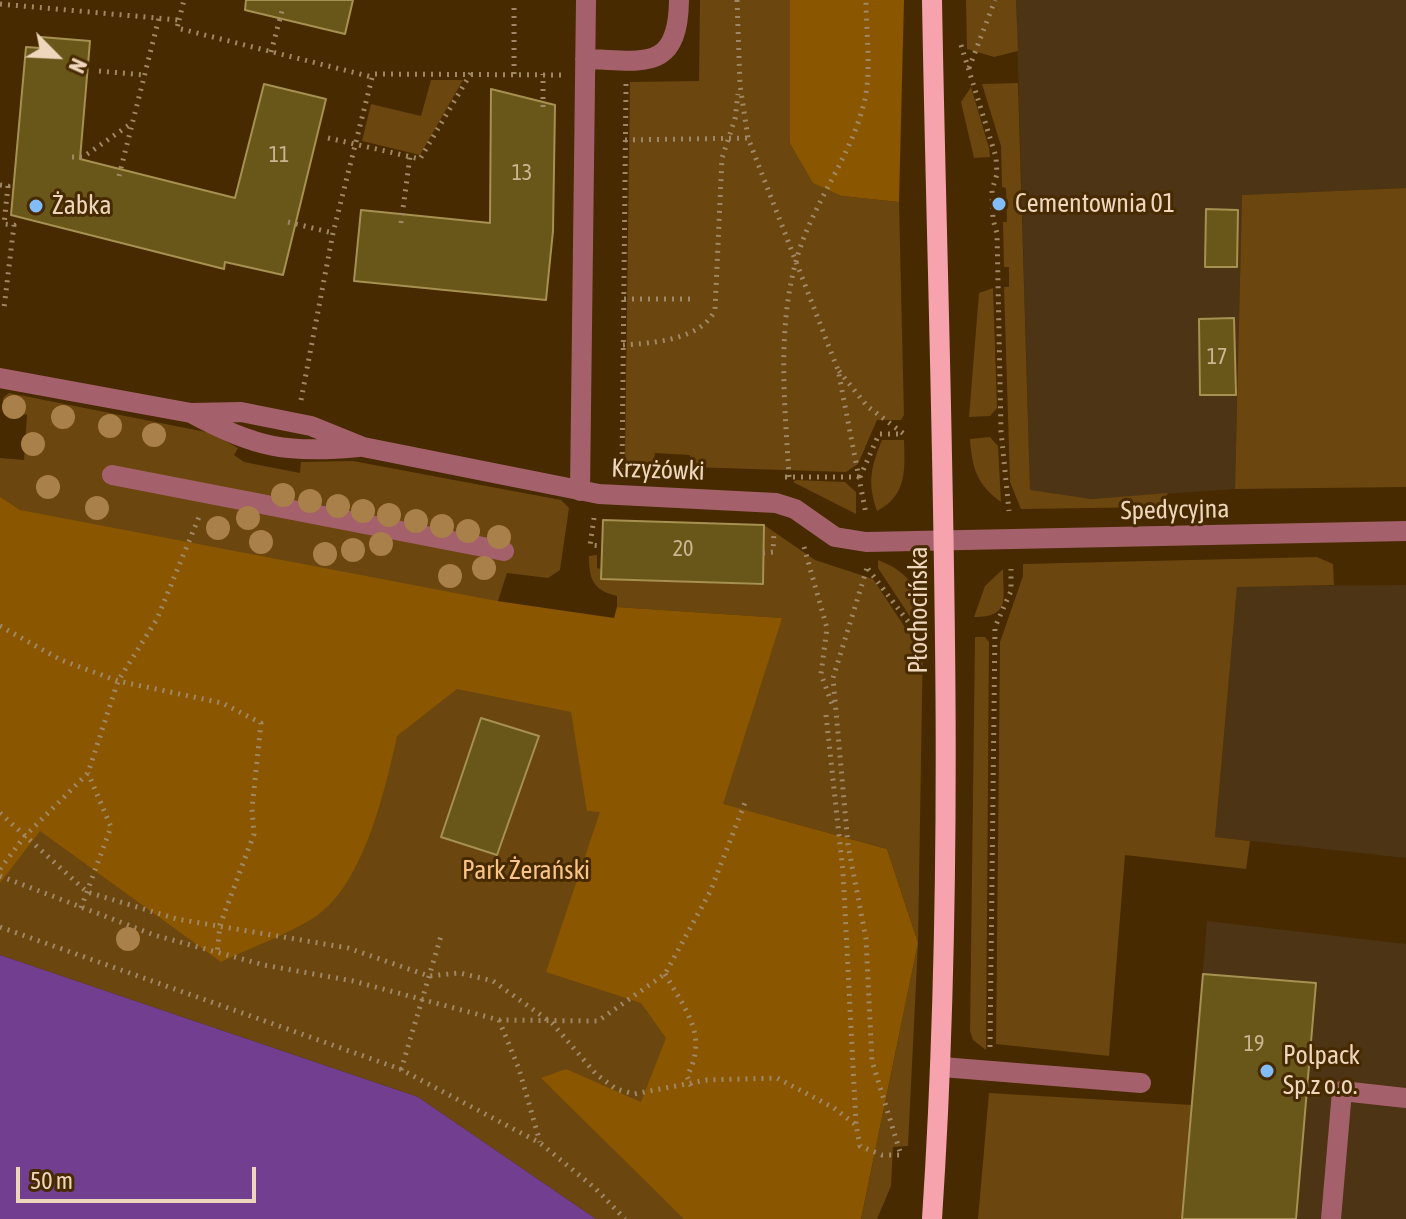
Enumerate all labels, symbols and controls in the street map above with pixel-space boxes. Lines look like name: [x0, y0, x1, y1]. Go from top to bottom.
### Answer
north arrow: [16, 16, 96, 96]
text: N: [63, 55, 92, 77]
house number: 11: [269, 142, 289, 168]
house number: 13: [512, 160, 532, 186]
place label: Cementownia 01: [1015, 188, 1175, 220]
place label: Żabka: [52, 190, 112, 222]
marker: Cementownia 01: [990, 195, 1008, 213]
marker: Żabka: [27, 197, 45, 215]
house number: 17: [1207, 344, 1227, 370]
street label: Krzyżówki: [611, 453, 705, 487]
street label: Spedycyjna: [1120, 493, 1230, 527]
house number: 20: [673, 536, 693, 562]
street label: Płochocińska: [903, 547, 935, 673]
park label: Park Żerański: [462, 855, 590, 887]
house number: 19: [1244, 1031, 1264, 1057]
place label: Polpack Sp.z o.o.: [1283, 1040, 1360, 1102]
marker: Polpack Sp.z o.o.: [1258, 1062, 1276, 1080]
scale bar: [20, 1151, 260, 1201]
text: 50 m: [30, 1167, 73, 1194]

